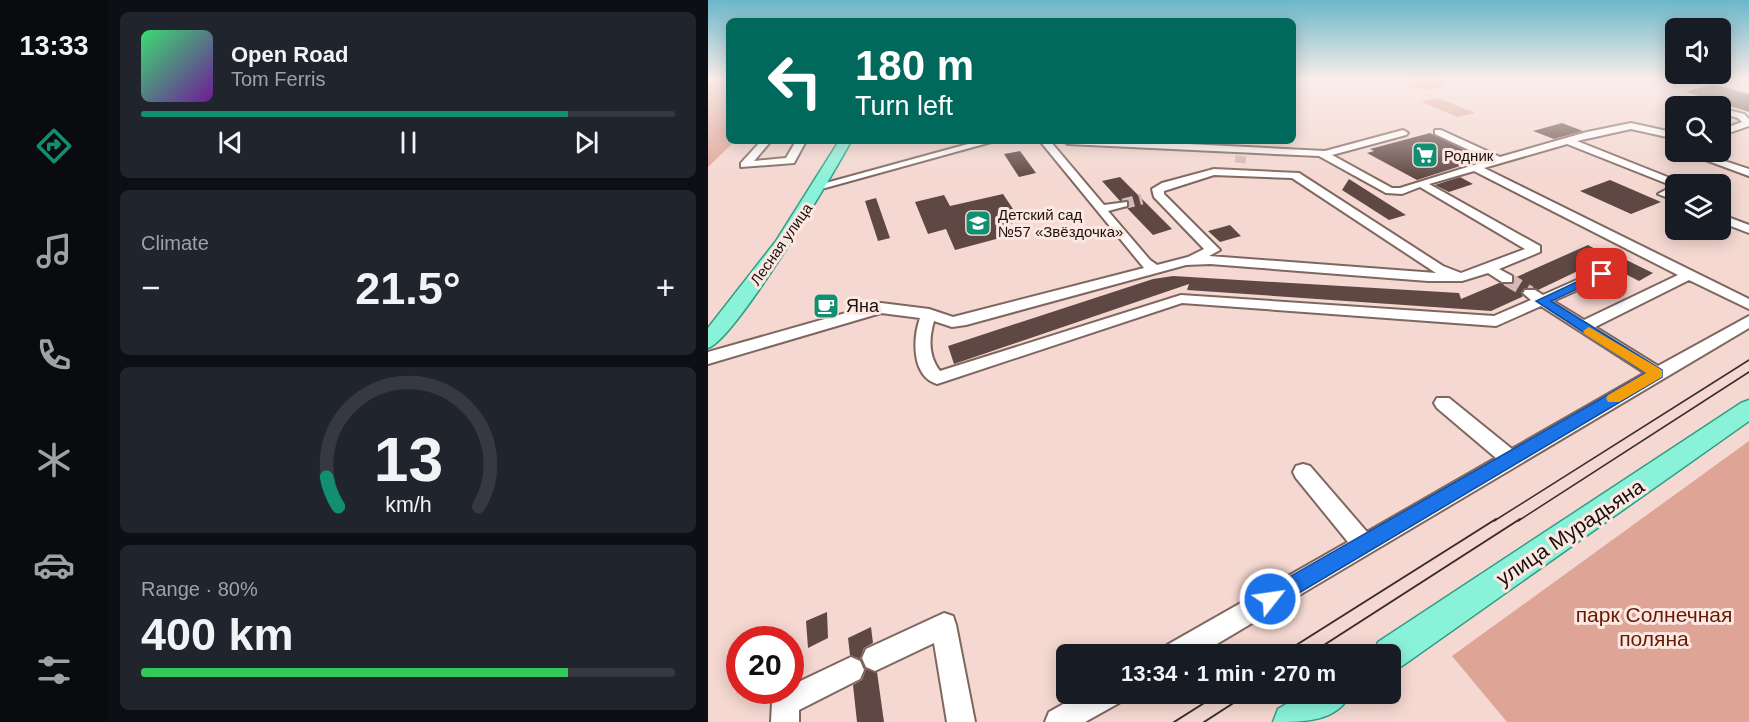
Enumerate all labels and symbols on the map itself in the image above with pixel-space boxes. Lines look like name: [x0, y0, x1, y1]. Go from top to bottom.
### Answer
supermarket icon: Родник: [1410, 140, 1440, 170]
place label: Родник: [1444, 147, 1494, 164]
street label: Лесная улица: [747, 199, 816, 288]
place label: Детский сад №57 «Звёздочка»: [998, 206, 1123, 240]
school or university icon: Детский сад №57 «Звёздочка»: [963, 208, 993, 238]
pin: [1576, 248, 1627, 299]
cafe icon: Яна: [811, 291, 841, 321]
place label: Яна: [846, 296, 880, 316]
street label: улица Мурадьяна: [1492, 474, 1648, 590]
position arrow: [1238, 567, 1302, 631]
park label: парк Солнечная поляна: [1576, 603, 1732, 650]
speed limit sign: 20: [726, 626, 804, 704]

